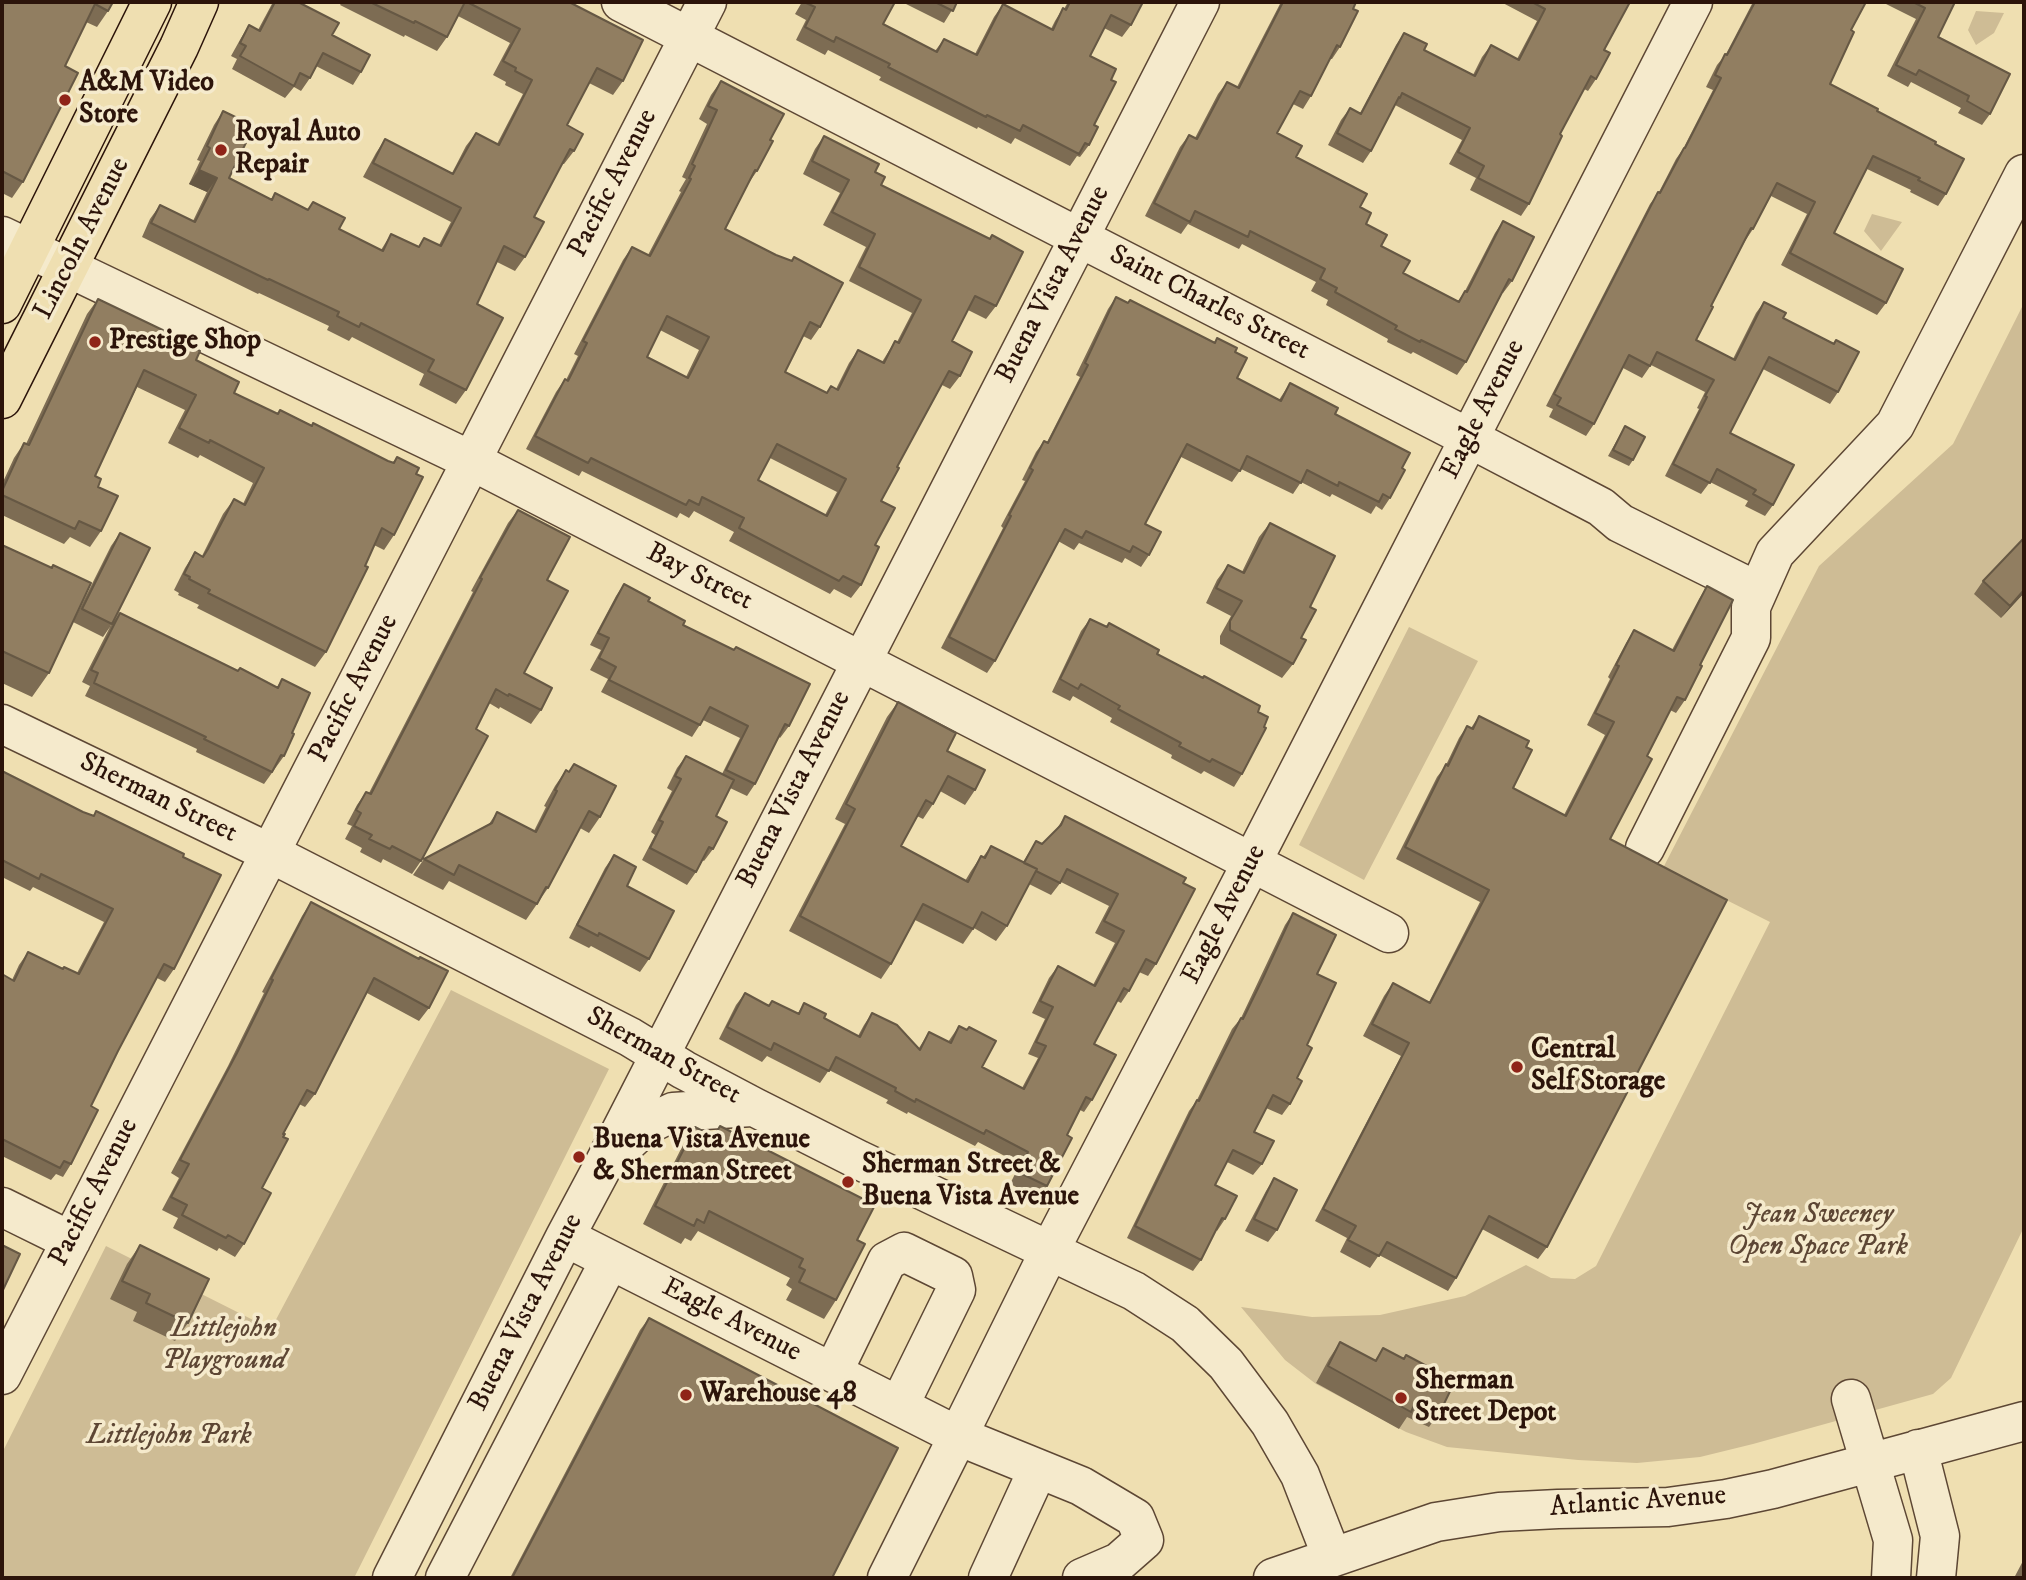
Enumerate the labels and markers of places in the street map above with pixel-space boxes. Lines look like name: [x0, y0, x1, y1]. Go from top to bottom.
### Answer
place label: A&M Video Store: [79, 67, 214, 133]
marker: A&M Video Store: [57, 92, 73, 108]
place label: Royal Auto Repair: [235, 117, 361, 183]
marker: Royal Auto Repair: [213, 142, 229, 158]
place label: Prestige Shop: [109, 325, 261, 359]
marker: Prestige Shop: [87, 334, 103, 350]
place label: Central Self Storage: [1531, 1034, 1665, 1100]
marker: Central Self Storage: [1509, 1059, 1525, 1075]
place label: Buena Vista Avenue & Sherman Street: [593, 1124, 810, 1190]
marker: Buena Vista Avenue & Sherman Street: [571, 1149, 587, 1165]
place label: Sherman Street & Buena Vista Avenue: [862, 1149, 1079, 1215]
marker: Sherman Street & Buena Vista Avenue: [840, 1174, 856, 1190]
place label: Sherman Street Depot: [1415, 1365, 1556, 1431]
place label: Warehouse 48: [700, 1378, 857, 1412]
marker: Warehouse 48: [678, 1387, 694, 1403]
marker: Sherman Street Depot: [1393, 1390, 1409, 1406]

